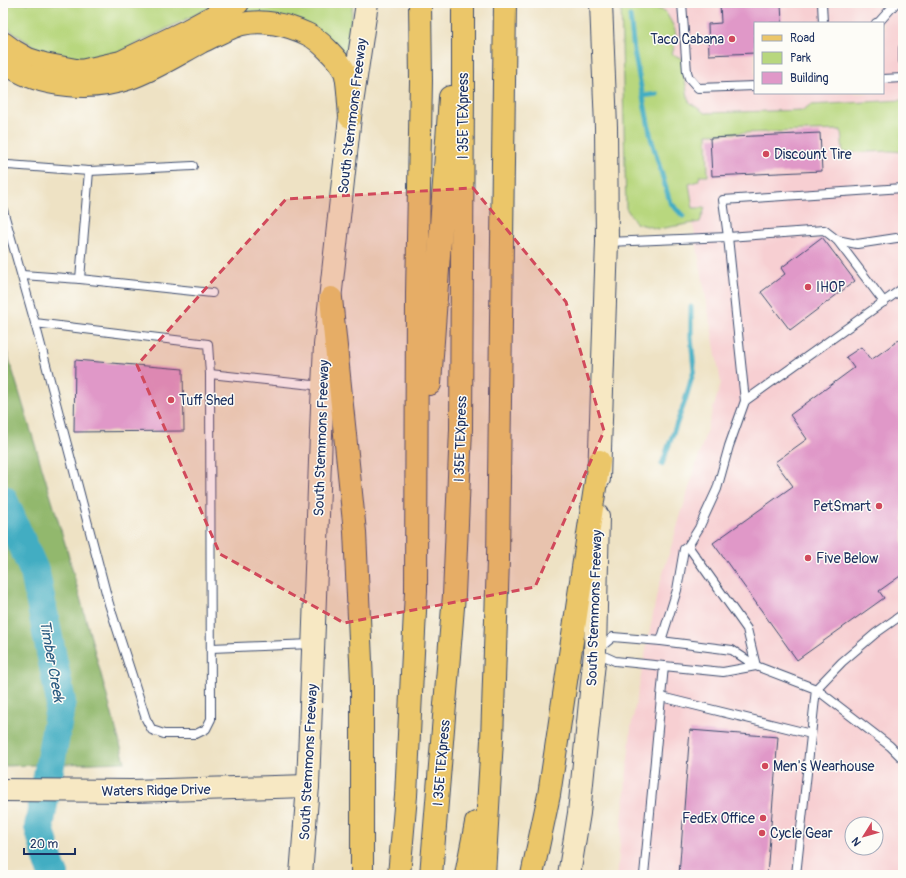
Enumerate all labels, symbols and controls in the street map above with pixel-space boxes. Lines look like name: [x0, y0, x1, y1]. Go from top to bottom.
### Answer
legend: [754, 22, 884, 94]
place label: Taco Cabana: [650, 31, 724, 48]
text: Road: [790, 31, 815, 46]
marker: Taco Cabana: [727, 34, 737, 44]
street label: South Stemmons Freeway: [335, 37, 370, 195]
text: Park: [790, 51, 811, 66]
text: Building: [790, 71, 829, 86]
street label: I 35E TEXpress: [455, 72, 472, 159]
place label: Discount Tire: [774, 146, 852, 163]
marker: Discount Tire: [761, 149, 771, 159]
place label: IHOP: [816, 279, 846, 296]
marker: IHOP: [803, 282, 813, 292]
street label: South Stemmons Freeway: [310, 359, 333, 517]
place label: Tuff Shed: [179, 392, 234, 409]
marker: Tuff Shed: [166, 395, 176, 405]
street label: I 35E TEXpress: [450, 395, 471, 483]
place label: PetSmart: [813, 498, 871, 515]
marker: PetSmart: [874, 501, 884, 511]
street label: South Stemmons Freeway: [583, 529, 606, 687]
place label: Five Below: [816, 550, 879, 567]
marker: Five Below: [803, 553, 813, 563]
water label: Timber Creek: [35, 619, 68, 705]
street label: South Stemmons Freeway: [296, 683, 321, 841]
street label: I 35E TEXpress: [429, 719, 454, 807]
place label: Men's Wearhouse: [773, 758, 874, 775]
marker: Men's Wearhouse: [760, 761, 770, 771]
street label: Waters Ridge Drive: [101, 781, 211, 800]
place label: FedEx Office: [682, 810, 755, 827]
marker: FedEx Office: [758, 813, 768, 823]
north arrow: [844, 816, 884, 856]
place label: Cycle Gear: [770, 825, 833, 842]
marker: Cycle Gear: [757, 828, 767, 838]
scale bar: [24, 830, 75, 856]
text: N: [849, 834, 864, 849]
text: 20 m: [30, 837, 59, 852]

